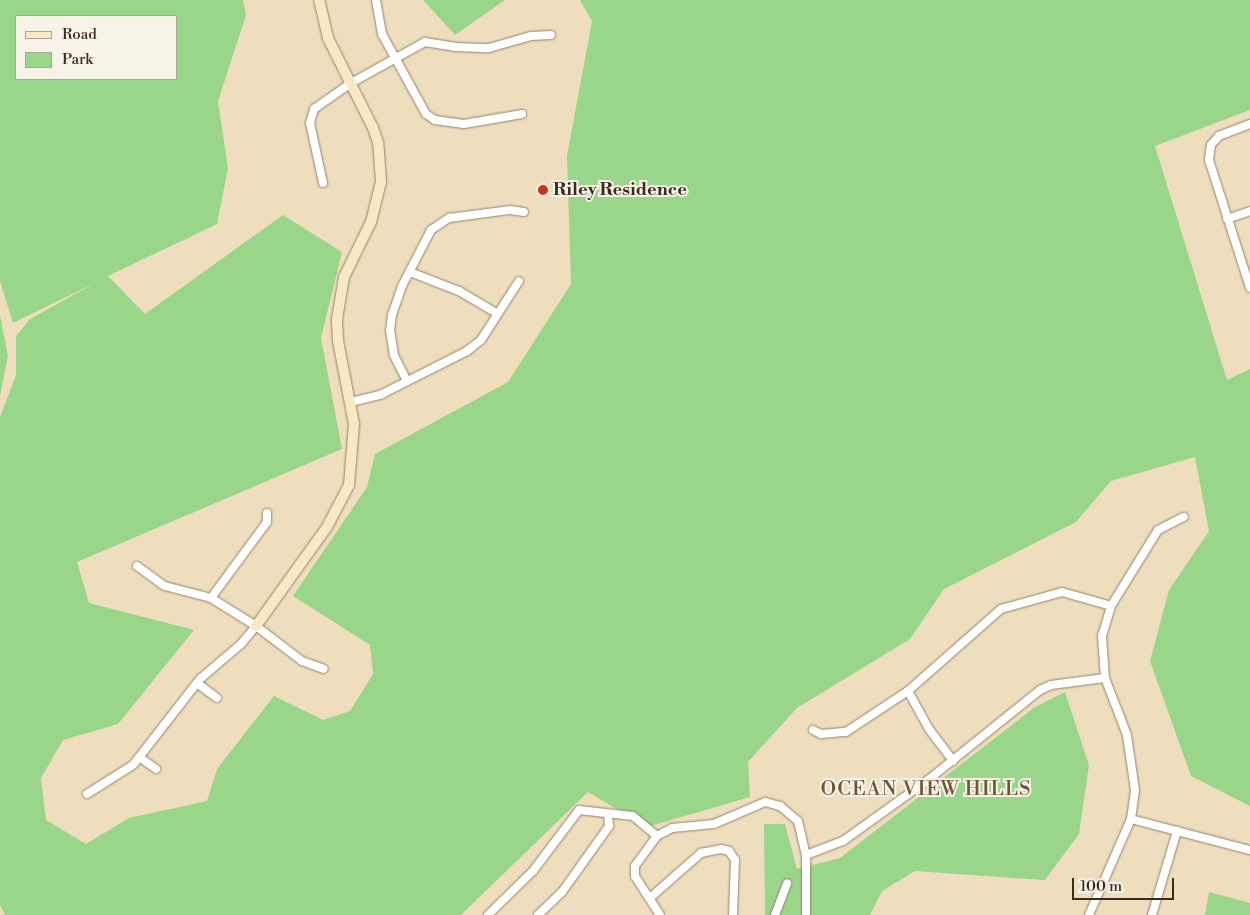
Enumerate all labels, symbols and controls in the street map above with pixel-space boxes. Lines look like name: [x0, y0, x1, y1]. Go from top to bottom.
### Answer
legend: [15, 15, 178, 80]
text: Road: [62, 25, 97, 44]
text: Park: [62, 50, 93, 69]
place label: Riley Residence: [553, 179, 687, 201]
marker: Riley Residence: [537, 184, 549, 196]
district label: OCEAN VIEW HILLS: [819, 777, 1033, 801]
scale bar: [1075, 868, 1178, 900]
text: 100 m: [1080, 877, 1122, 896]

